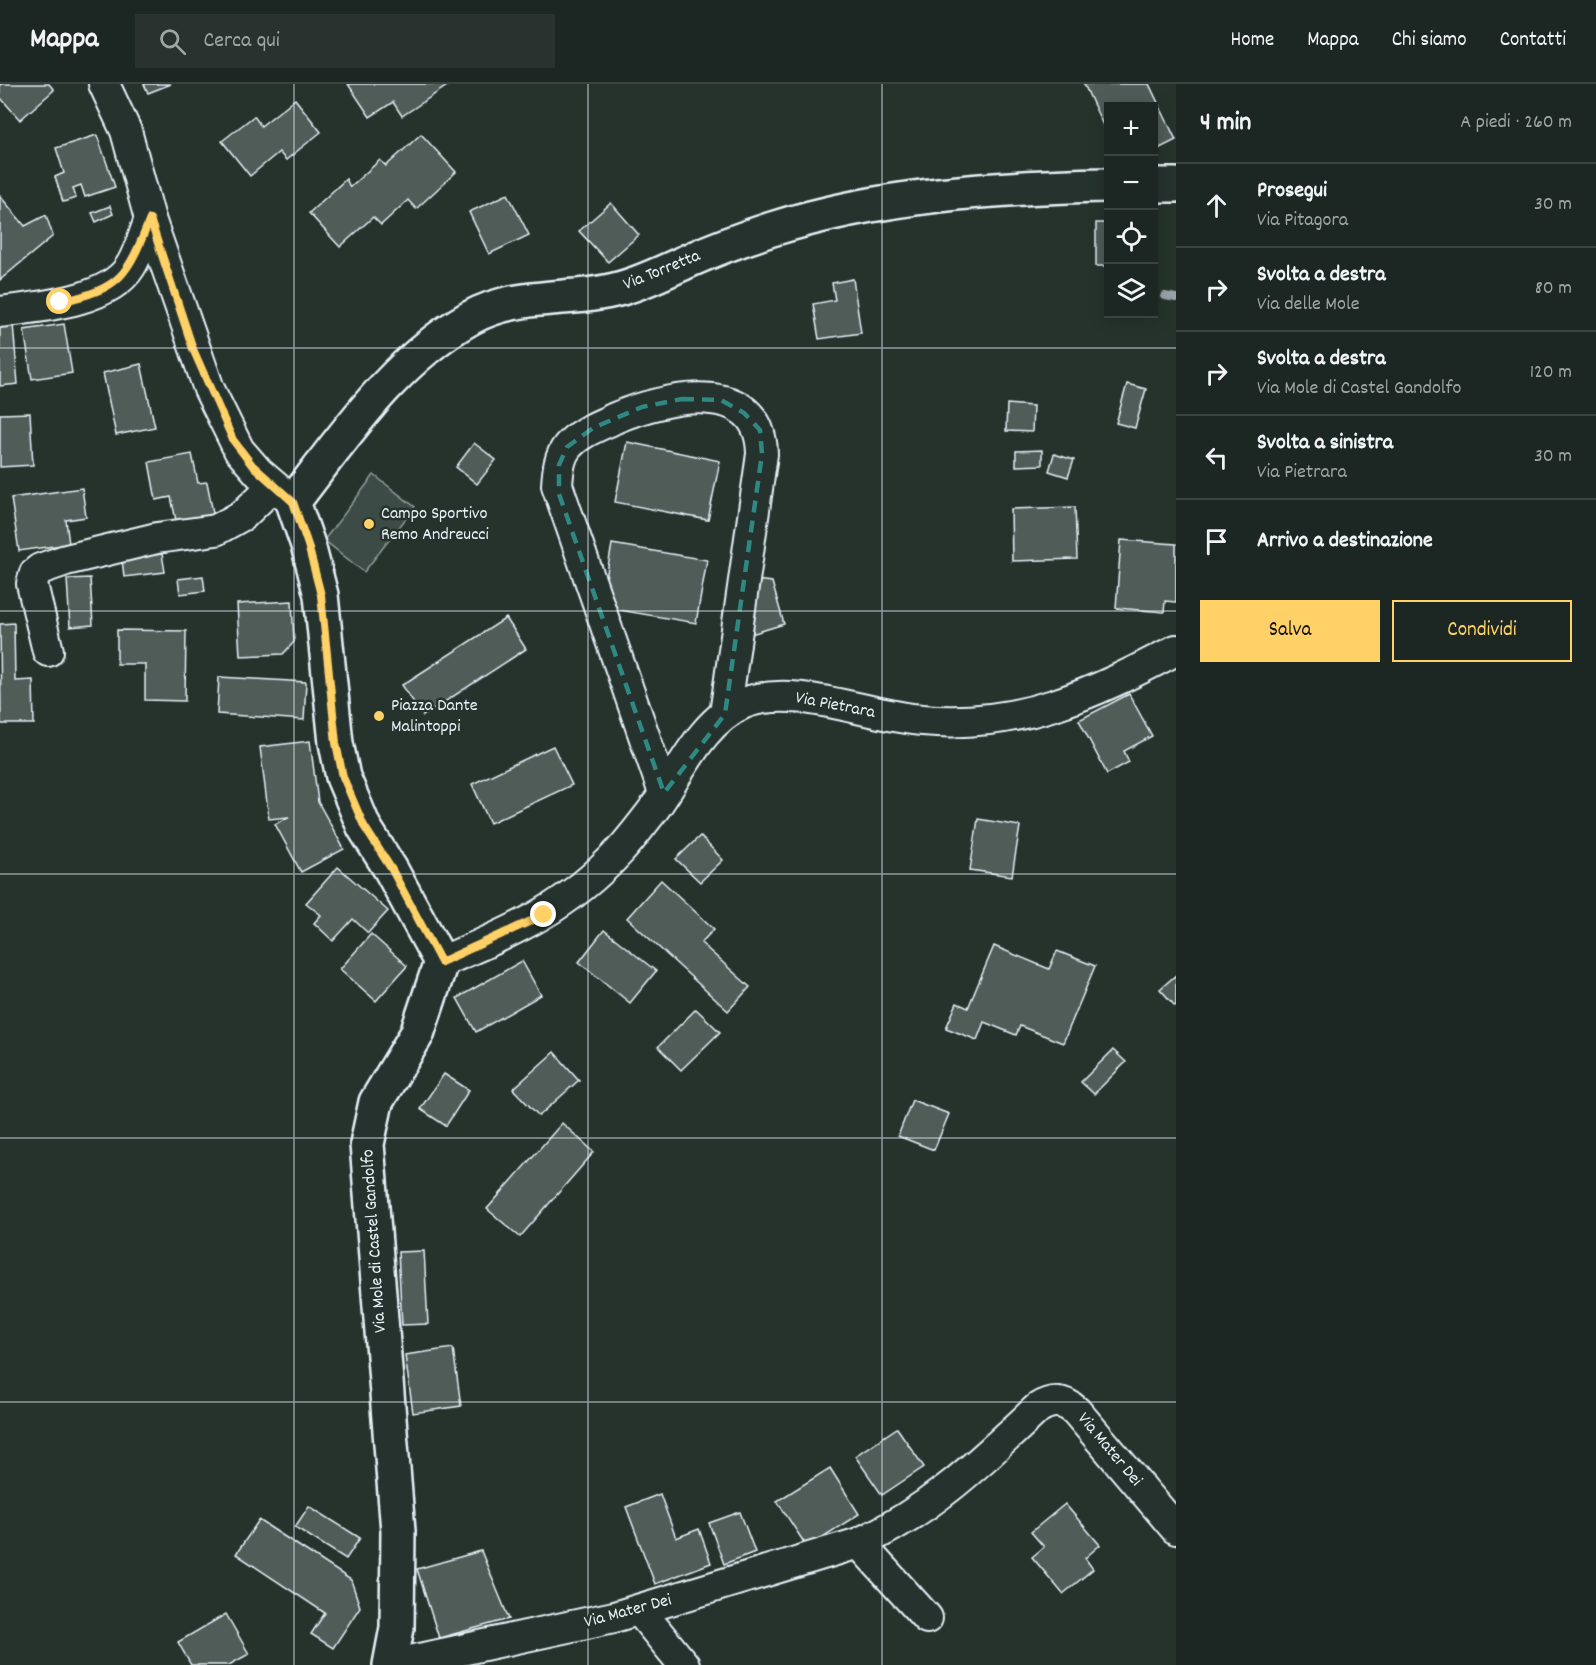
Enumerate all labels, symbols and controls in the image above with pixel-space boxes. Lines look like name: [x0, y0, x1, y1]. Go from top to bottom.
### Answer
search box: [135, 14, 555, 68]
text: Mappa: [30, 21, 99, 61]
icon: search: [156, 25, 189, 58]
text: Cerca qui: [204, 26, 280, 57]
text: Home: [1231, 26, 1274, 56]
text: Mappa: [1307, 26, 1359, 56]
text: Chi siamo: [1392, 26, 1467, 56]
text: Contatti: [1500, 26, 1566, 56]
map controls: [1104, 102, 1158, 318]
button: +: [1104, 102, 1158, 156]
text: 4 min: [1200, 105, 1251, 142]
text: A piedi · 260 m: [1460, 109, 1572, 137]
button: −: [1104, 156, 1158, 210]
text: Prosegui: [1257, 176, 1327, 207]
icon: ahead: [1200, 189, 1233, 222]
text: 30 m: [1534, 191, 1572, 219]
text: Via Pitagora: [1257, 207, 1348, 235]
button: locate: [1104, 210, 1158, 264]
street label: Via Torretta: [620, 244, 705, 298]
text: Svolta a destra: [1257, 260, 1386, 291]
button: layers: [1104, 264, 1158, 318]
icon: right: [1200, 273, 1233, 306]
text: 80 m: [1535, 275, 1572, 303]
route start: [46, 288, 72, 314]
text: Via delle Mole: [1257, 291, 1360, 319]
text: Svolta a destra: [1257, 344, 1386, 375]
icon: right: [1200, 357, 1233, 390]
text: 120 m: [1530, 359, 1572, 387]
text: Via Mole di Castel Gandolfo: [1257, 375, 1462, 403]
text: Svolta a sinistra: [1257, 428, 1393, 459]
icon: left: [1200, 441, 1233, 474]
text: 30 m: [1534, 443, 1572, 471]
text: Via Pietrara: [1257, 459, 1347, 487]
place label: Campo Sportivo Remo Andreucci: [381, 502, 489, 548]
marker: Campo Sportivo Remo Andreucci: [362, 517, 376, 531]
icon: arrive: [1200, 525, 1233, 558]
text: Arrivo a destinazione: [1257, 526, 1433, 557]
button: Salva: [1200, 600, 1380, 662]
button: Condividi: [1392, 600, 1572, 662]
street label: Via Pietrara: [793, 686, 878, 726]
place label: Piazza Dante Malintoppi: [391, 694, 478, 740]
marker: Piazza Dante Malintoppi: [372, 709, 386, 723]
route end: [530, 901, 556, 927]
street label: Via Mole di Castel Gandolfo: [356, 1148, 394, 1334]
street label: Via Mater Dei: [1071, 1408, 1147, 1492]
street label: Via Mater Dei: [582, 1588, 674, 1636]

